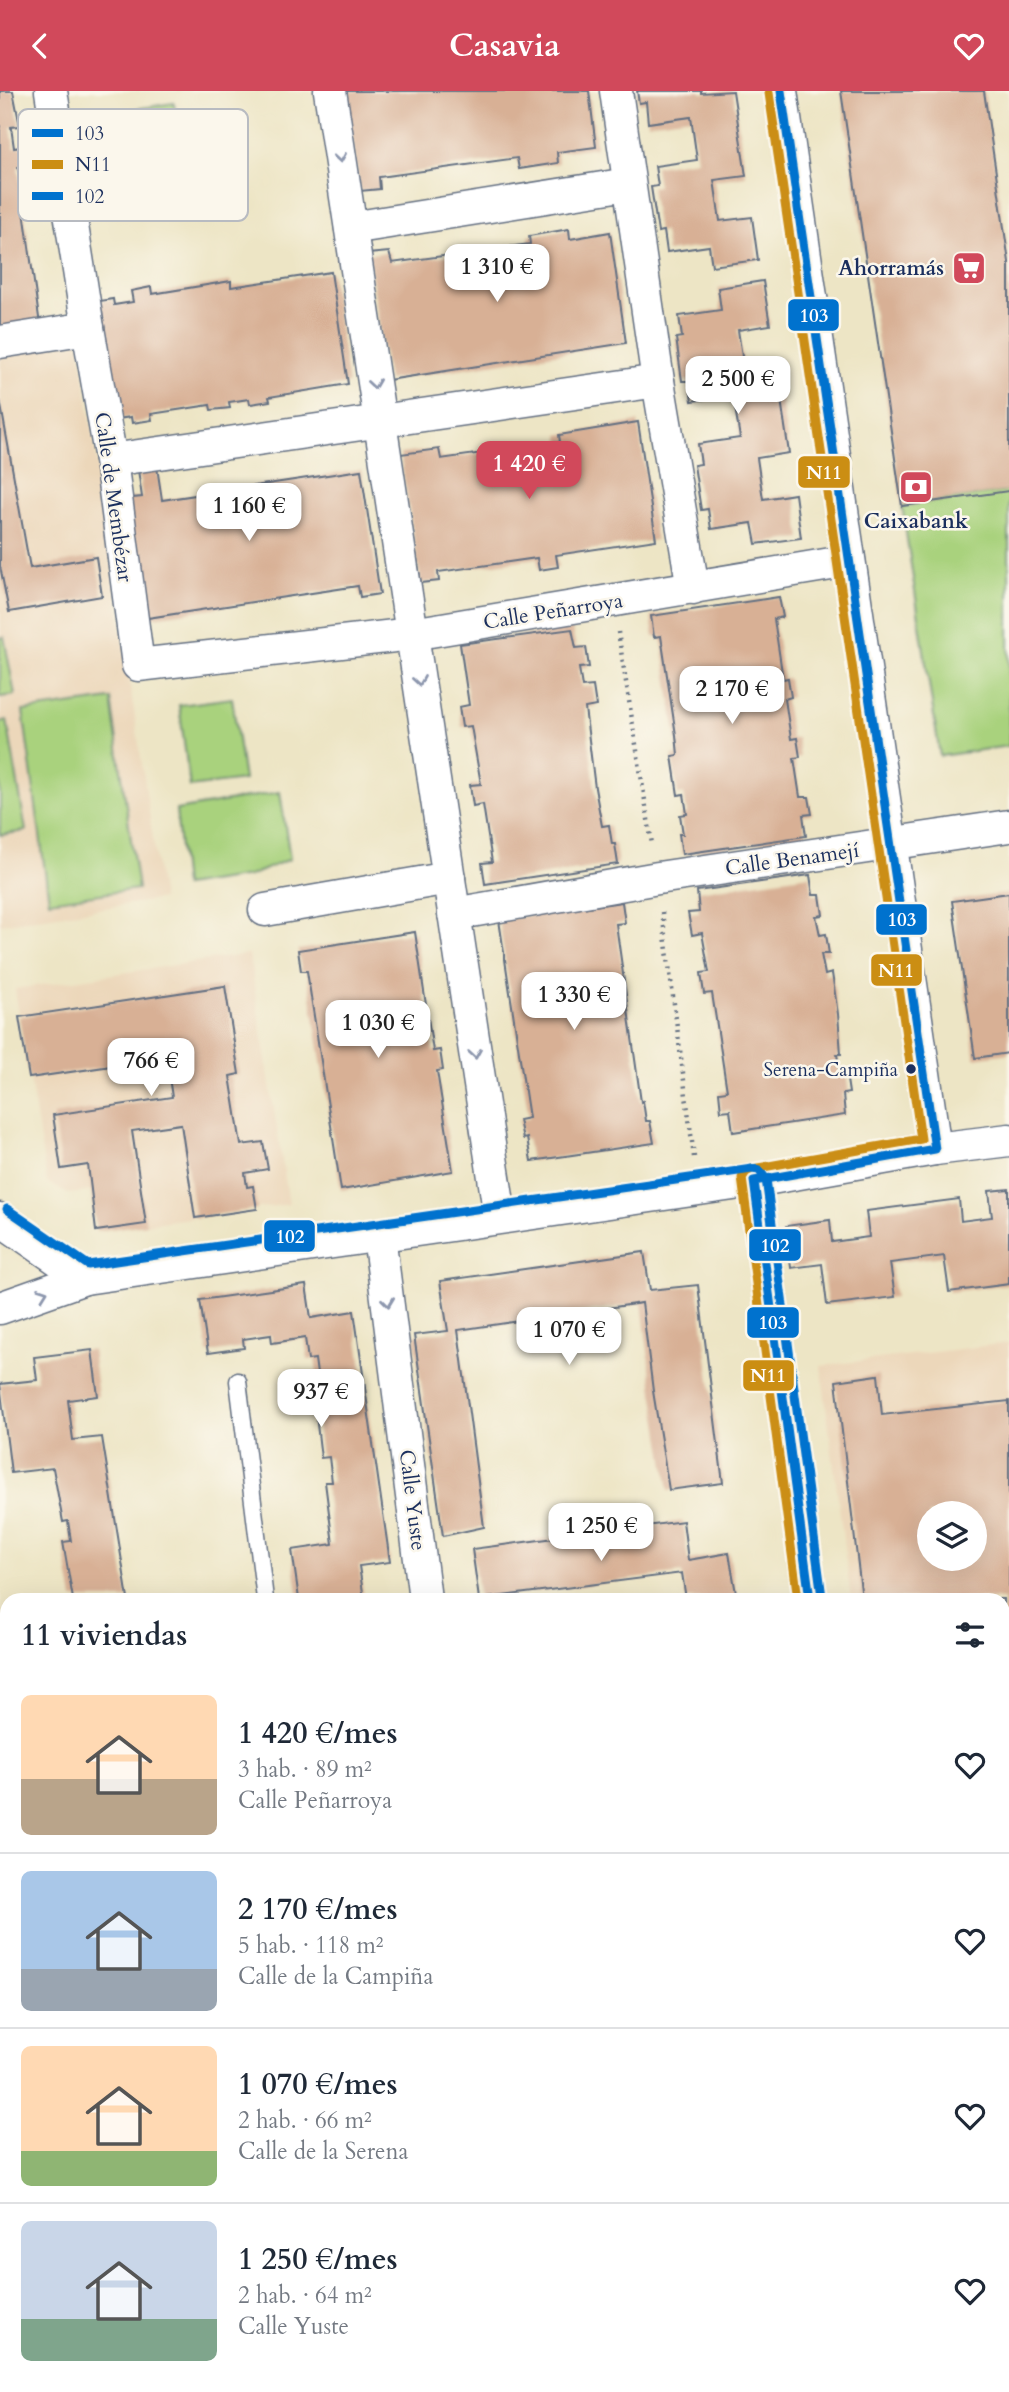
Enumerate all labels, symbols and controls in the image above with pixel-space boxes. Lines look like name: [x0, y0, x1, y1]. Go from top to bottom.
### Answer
text: Casavia: [449, 24, 560, 68]
icon: back: [21, 27, 59, 65]
icon: heart: [950, 27, 988, 65]
legend: [18, 109, 248, 221]
text: 103: [75, 121, 104, 147]
text: N11: [75, 152, 111, 178]
one-way arrow: [333, 153, 348, 164]
text: 102: [75, 184, 104, 210]
pin: 1 310 €: [432, 245, 562, 304]
supermarket icon: Ahorramás: [950, 249, 988, 287]
text: 1 310 €: [460, 251, 534, 282]
place label: Ahorramás: [838, 254, 944, 283]
line badge: 103: [787, 298, 840, 332]
text: 103: [799, 303, 829, 329]
pin: 2 500 €: [673, 357, 803, 416]
text: 2 500 €: [701, 363, 775, 394]
one-way arrow: [366, 378, 381, 389]
street label: Calle de Membézar: [87, 410, 140, 584]
pin: 1 420 €: [464, 441, 594, 501]
text: 1 420 €: [492, 448, 566, 479]
line badge: N11: [797, 455, 851, 489]
text: N11: [806, 460, 842, 486]
bank icon: Caixabank: [897, 468, 935, 506]
pin: 1 160 €: [184, 483, 314, 543]
text: 1 160 €: [212, 490, 286, 521]
place label: Caixabank: [864, 507, 968, 536]
street label: Calle Peñarroya: [481, 586, 625, 637]
pin: 2 170 €: [667, 667, 797, 726]
text: 2 170 €: [695, 673, 769, 704]
one-way arrow: [411, 675, 426, 687]
street label: Calle Benamejí: [723, 836, 861, 883]
line badge: 103: [875, 903, 928, 936]
text: 103: [887, 907, 917, 933]
line badge: N11: [870, 953, 923, 987]
text: N11: [878, 958, 914, 984]
pin: 1 330 €: [509, 972, 639, 1032]
text: 1 330 €: [537, 979, 611, 1010]
pin: 1 030 €: [313, 1000, 443, 1060]
text: 1 030 €: [341, 1007, 415, 1038]
pin: 766 €: [102, 1039, 200, 1098]
text: 766 €: [123, 1045, 179, 1076]
one-way arrow: [468, 1048, 483, 1060]
place label: Serena-Campiña: [764, 1057, 898, 1083]
marker: Serena-Campiña: [904, 1062, 918, 1076]
line badge: 102: [263, 1219, 316, 1253]
text: 102: [275, 1224, 305, 1250]
line badge: 102: [748, 1228, 802, 1262]
text: 102: [760, 1233, 790, 1259]
one-way arrow: [36, 1287, 48, 1301]
one-way arrow: [380, 1296, 395, 1308]
line badge: 103: [746, 1306, 800, 1339]
pin: 1 070 €: [504, 1307, 634, 1367]
text: 103: [758, 1310, 788, 1336]
text: 1 070 €: [532, 1314, 606, 1345]
line badge: N11: [742, 1359, 795, 1392]
text: N11: [750, 1363, 786, 1389]
pin: 937 €: [272, 1369, 370, 1429]
text: 937 €: [293, 1376, 349, 1407]
street label: Calle Yuste: [392, 1448, 433, 1552]
map controls: [917, 1501, 987, 1571]
button: layers: [917, 1501, 987, 1571]
pin: 1 250 €: [536, 1503, 666, 1563]
text: 1 250 €: [564, 1510, 638, 1541]
text: 11 viviendas: [21, 1615, 187, 1656]
icon: filters: [951, 1616, 989, 1654]
text: 1 420 €/mes: [238, 1713, 398, 1754]
icon: home: [77, 1723, 161, 1807]
icon: heart: [951, 1746, 989, 1784]
text: 3 hab. · 89 m²: [238, 1754, 372, 1785]
text: Calle Peñarroya: [238, 1785, 392, 1816]
text: 2 170 €/mes: [238, 1889, 398, 1930]
icon: home: [77, 1899, 161, 1983]
icon: heart: [951, 1922, 989, 1960]
text: 5 hab. · 118 m²: [238, 1930, 384, 1961]
text: Calle de la Campiña: [238, 1961, 433, 1992]
text: 1 070 €/mes: [238, 2064, 398, 2105]
icon: home: [77, 2074, 161, 2158]
icon: heart: [951, 2097, 989, 2135]
text: 2 hab. · 66 m²: [238, 2105, 372, 2136]
text: Calle de la Serena: [238, 2136, 409, 2167]
text: 1 250 €/mes: [238, 2239, 398, 2280]
icon: home: [77, 2249, 161, 2333]
icon: heart: [951, 2272, 989, 2310]
text: 2 hab. · 64 m²: [238, 2280, 372, 2311]
text: Calle Yuste: [238, 2311, 349, 2342]

